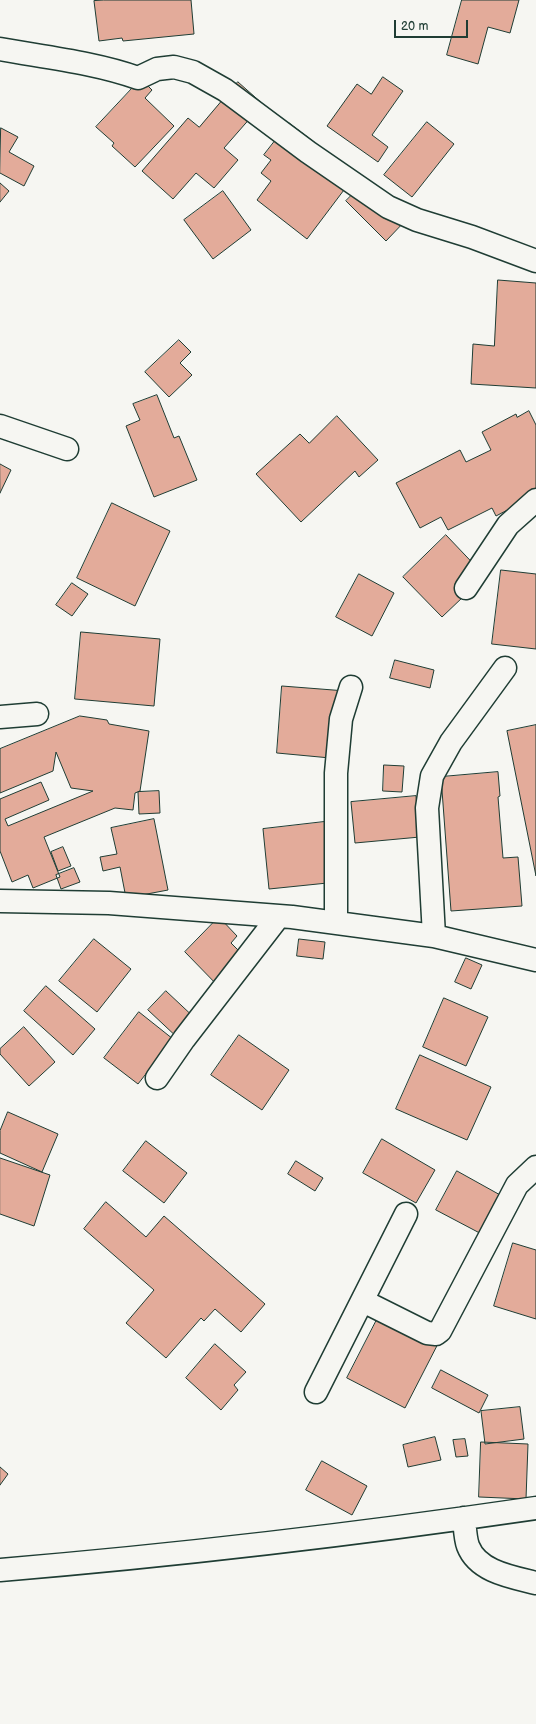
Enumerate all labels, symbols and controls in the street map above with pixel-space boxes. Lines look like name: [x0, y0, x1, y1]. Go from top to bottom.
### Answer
scale bar: [396, 12, 470, 38]
text: 20 m: [401, 19, 428, 34]

